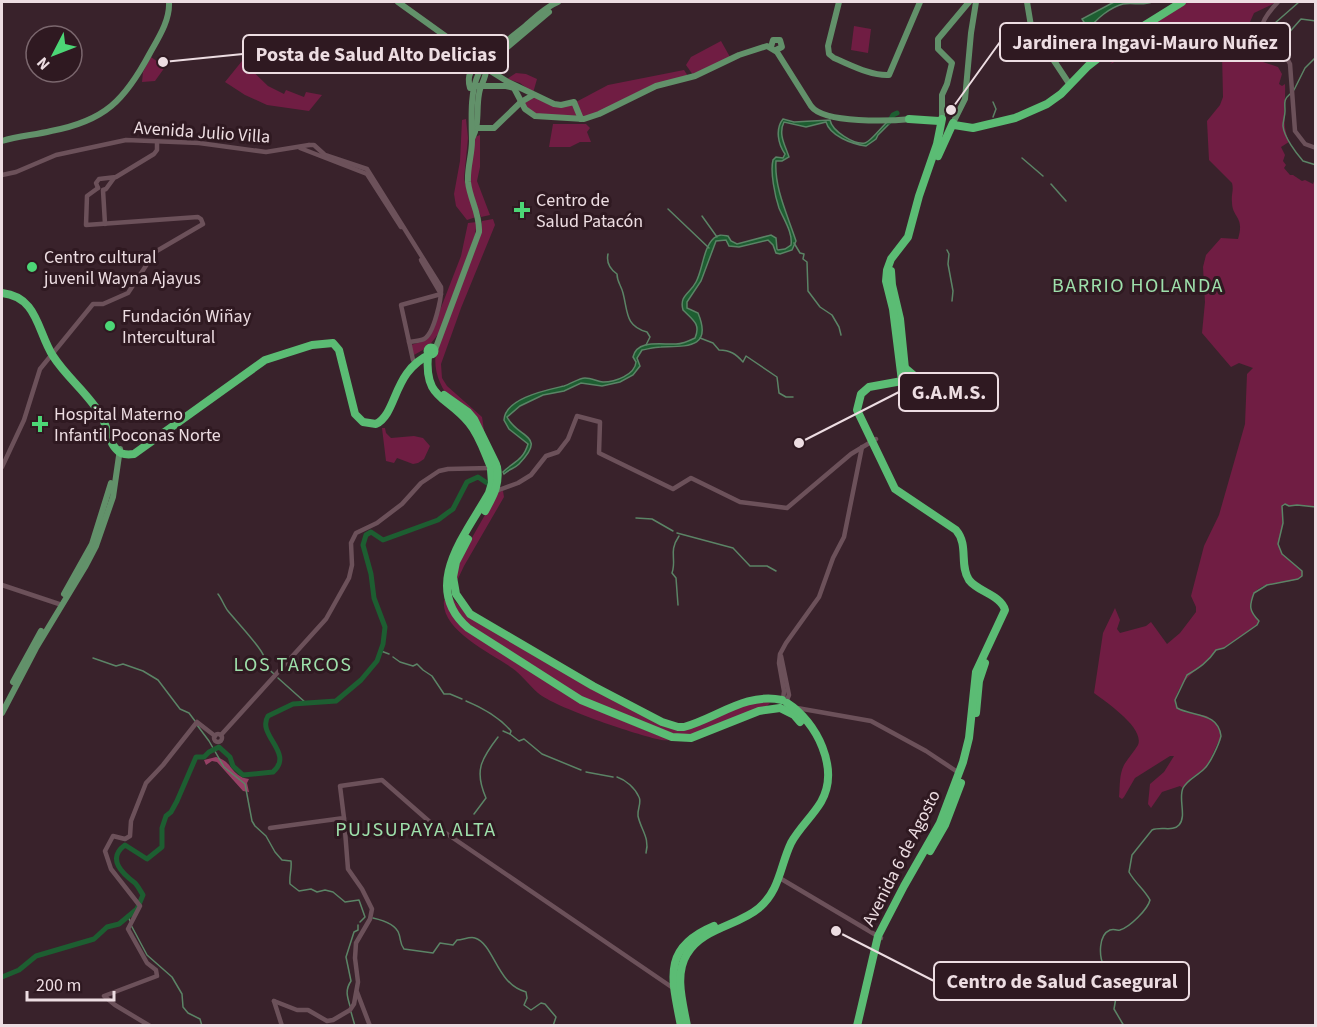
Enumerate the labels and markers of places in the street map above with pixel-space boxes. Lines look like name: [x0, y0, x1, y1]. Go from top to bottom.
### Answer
callout: Jardinera Ingavi-Mauro Nuñez: [1000, 23, 1290, 61]
callout: Posta de Salud Alto Delicias: [243, 35, 508, 73]
place label: Centro de Salud Patacón: [536, 188, 643, 234]
marker: Centro de Salud Patacón: [513, 201, 531, 219]
place label: Centro cultural juvenil Wayna Ajayus: [43, 245, 201, 291]
marker: Centro cultural juvenil Wayna Ajayus: [25, 260, 39, 274]
place label: Fundación Wiñay Intercultural: [122, 304, 252, 350]
marker: Fundación Wiñay Intercultural: [103, 319, 117, 333]
callout: G.A.M.S.: [899, 373, 998, 411]
place label: Hospital Materno Infantil Poconas Norte: [54, 402, 221, 448]
marker: Hospital Materno Infantil Poconas Norte: [31, 415, 49, 433]
callout: Centro de Salud Casegural: [934, 962, 1189, 1000]

